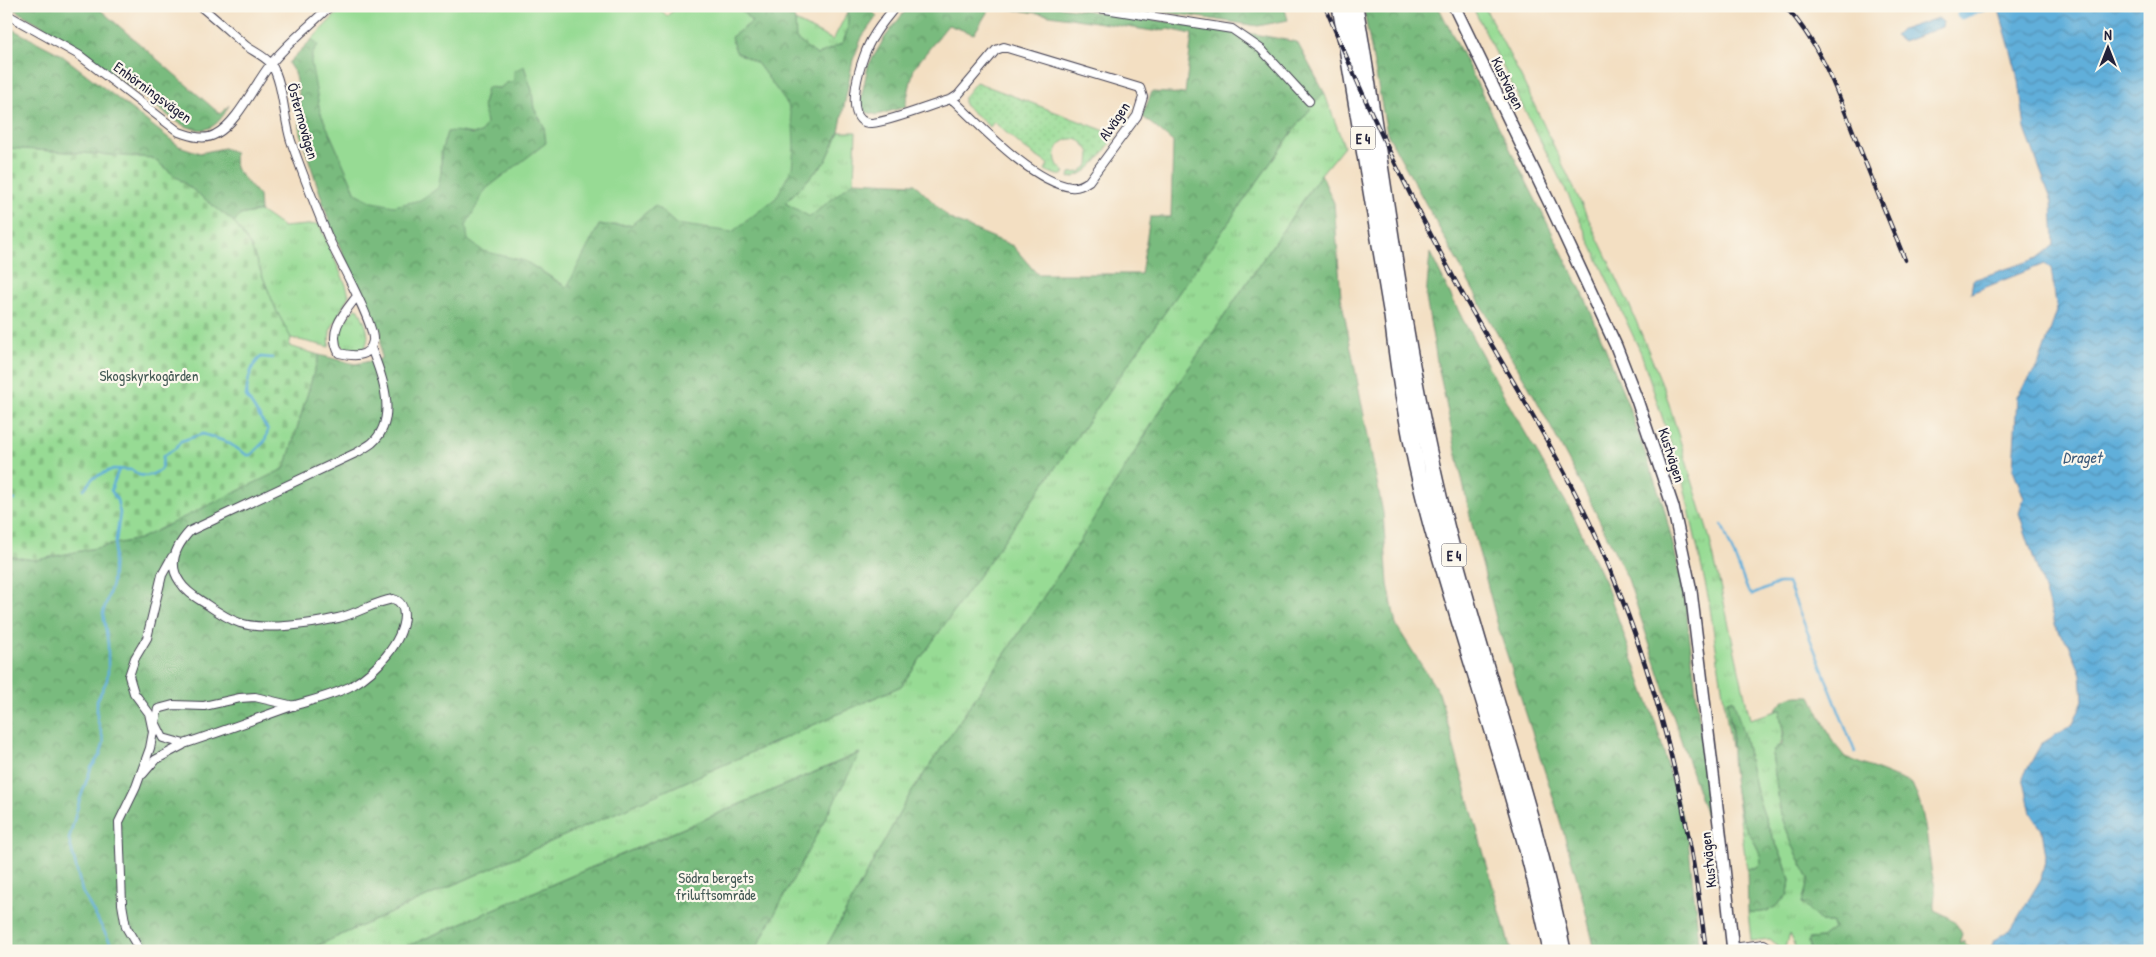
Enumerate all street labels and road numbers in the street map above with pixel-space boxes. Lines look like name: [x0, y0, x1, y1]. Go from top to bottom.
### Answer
street label: Kustvägen: [1486, 53, 1530, 113]
street label: Enhörningsvägen: [110, 56, 197, 128]
street label: Östermovägen: [282, 80, 324, 162]
street label: Alvägen: [1093, 97, 1135, 145]
road number: E 4: [1350, 126, 1376, 150]
street label: Kustvägen: [1653, 425, 1691, 485]
road number: E 4: [1442, 544, 1466, 566]
street label: Kustvägen: [1695, 831, 1721, 889]

